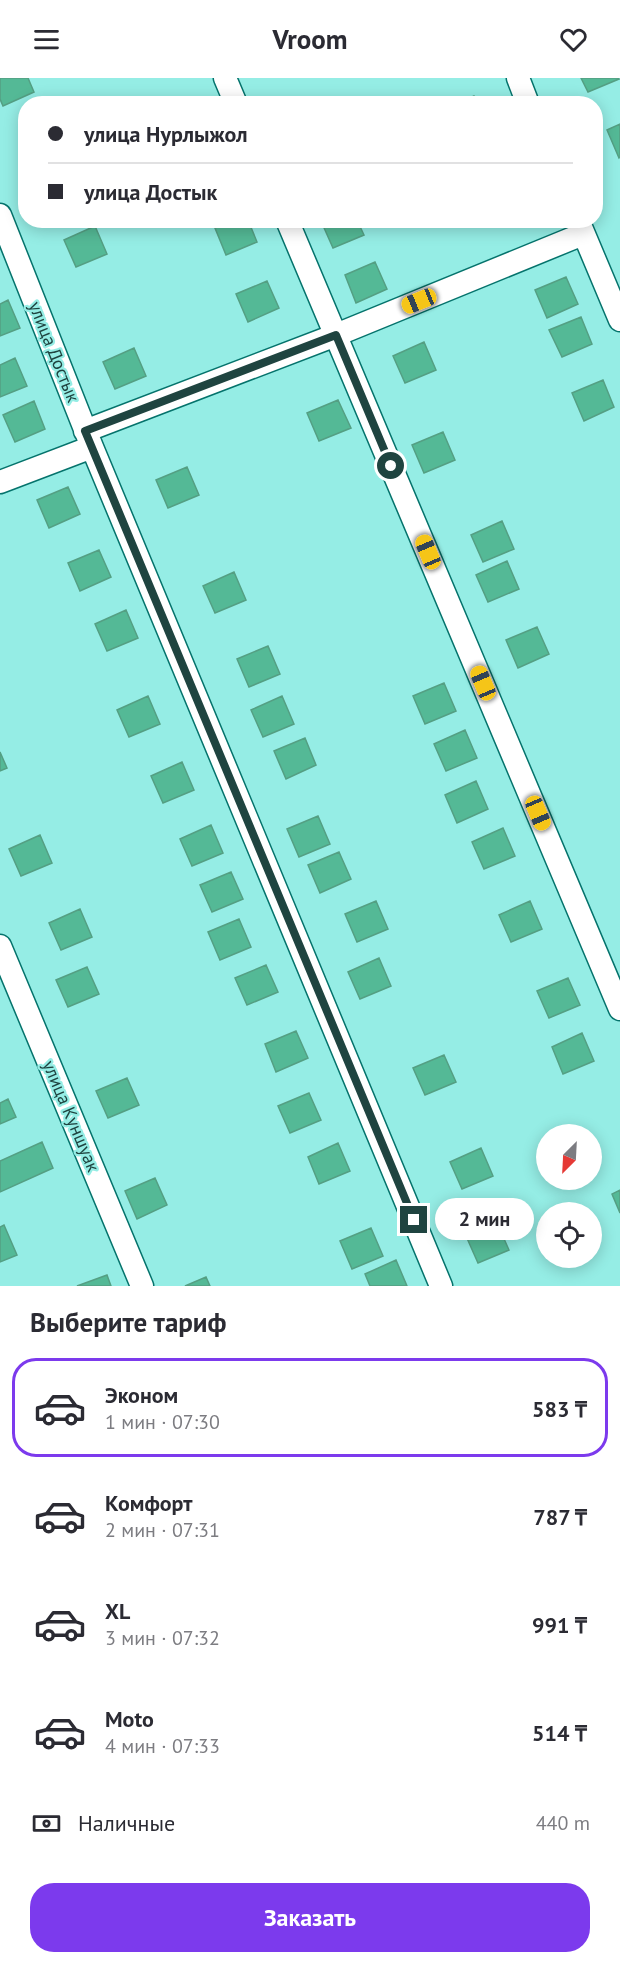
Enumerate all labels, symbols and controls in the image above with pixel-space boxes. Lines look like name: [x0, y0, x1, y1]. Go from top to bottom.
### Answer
text: Vroom: [273, 22, 347, 56]
icon: menu: [30, 23, 63, 56]
icon: heart: [557, 23, 590, 56]
text: улица Нурлыжол: [84, 120, 248, 148]
text: улица Достык: [84, 178, 217, 206]
car: [399, 286, 439, 316]
street label: улица Достык: [24, 298, 85, 406]
route start: [377, 452, 404, 479]
car: [413, 532, 443, 572]
car: [468, 663, 498, 703]
car: [523, 793, 553, 833]
street label: улица Куншуак: [38, 1057, 105, 1175]
north arrow: [536, 1124, 602, 1190]
map controls: [536, 1124, 602, 1268]
callout: 2 мин: [435, 1199, 534, 1241]
button: locate: [536, 1202, 602, 1268]
route end: [400, 1206, 427, 1233]
text: 2 мин: [459, 1206, 510, 1232]
text: Выберите тариф: [30, 1305, 226, 1339]
icon: car: [33, 1381, 87, 1435]
text: Эконом: [105, 1381, 178, 1409]
text: 583 ₸: [532, 1395, 587, 1423]
text: 1 мин · 07:30: [105, 1409, 220, 1435]
icon: car: [33, 1489, 87, 1543]
text: Комфорт: [105, 1489, 193, 1517]
text: 787 ₸: [533, 1503, 587, 1531]
text: 2 мин · 07:31: [105, 1517, 220, 1543]
icon: car: [33, 1597, 87, 1651]
text: XL: [105, 1597, 130, 1625]
text: 991 ₸: [532, 1611, 587, 1639]
text: 3 мин · 07:32: [105, 1625, 220, 1651]
icon: car: [33, 1705, 87, 1759]
text: Moto: [105, 1705, 154, 1733]
text: 514 ₸: [532, 1719, 587, 1747]
text: 4 мин · 07:33: [105, 1733, 220, 1759]
icon: cash: [30, 1807, 63, 1840]
text: Наличные: [78, 1809, 175, 1837]
text: 440 m: [536, 1810, 590, 1836]
button: Заказать: [30, 1883, 590, 1952]

